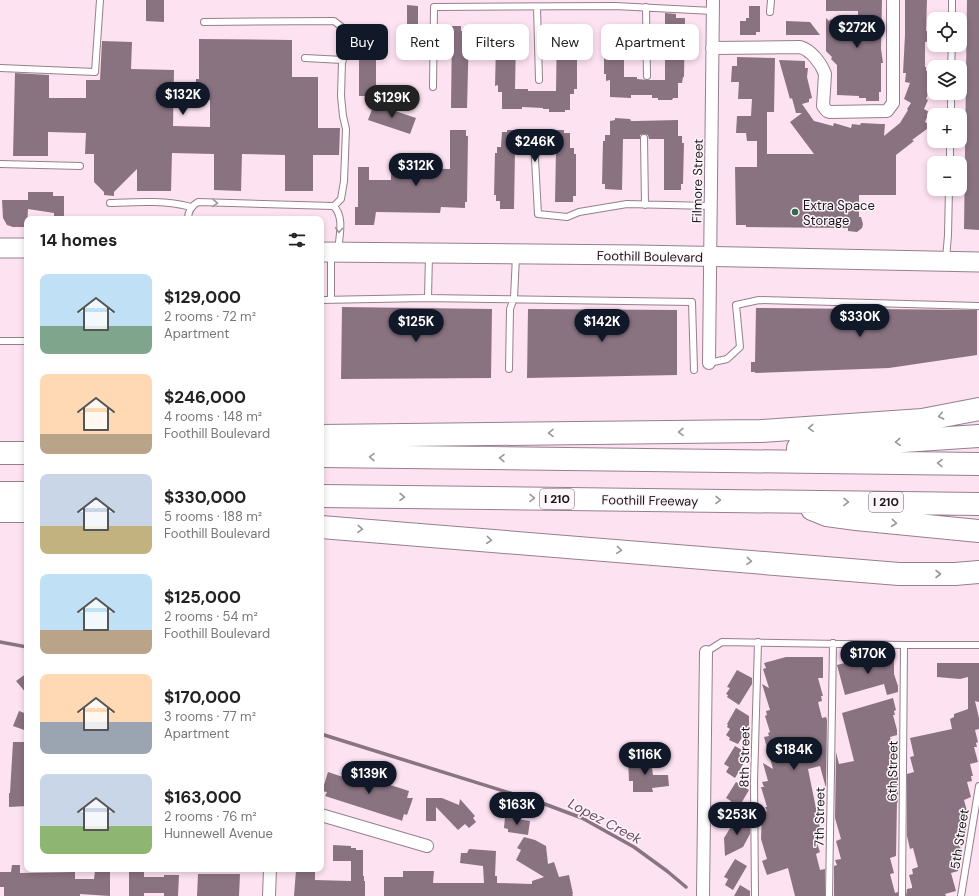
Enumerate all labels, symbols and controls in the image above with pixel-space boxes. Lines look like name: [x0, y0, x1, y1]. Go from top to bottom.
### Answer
map controls: [927, 12, 967, 196]
button: locate: [927, 12, 967, 52]
pin: $272K: [829, 15, 885, 49]
text: $272K: [838, 19, 876, 36]
chip: Buy: [336, 24, 388, 60]
chip: Rent: [396, 24, 454, 60]
chip: Filters: [462, 24, 529, 60]
chip: New: [537, 24, 593, 60]
chip: Apartment: [601, 24, 699, 60]
button: layers: [927, 60, 967, 100]
pin: $132K: [155, 82, 211, 116]
pin: $129K: [364, 85, 420, 119]
text: $132K: [165, 86, 201, 103]
text: $129K: [374, 89, 410, 106]
button: +: [927, 108, 967, 148]
pin: $246K: [507, 129, 563, 163]
text: $246K: [515, 133, 555, 150]
street label: Filmore Street: [688, 139, 707, 223]
pin: $312K: [388, 153, 444, 187]
button: −: [927, 156, 967, 196]
text: $312K: [398, 157, 434, 174]
place label: Extra Space Storage: [803, 197, 875, 229]
one-way arrow: [212, 198, 218, 207]
marker: Extra Space Storage: [790, 207, 800, 217]
one-way arrow: [335, 226, 344, 233]
text: 14 homes: [40, 229, 117, 251]
icon: filters: [286, 229, 308, 251]
street label: Foothill Boulevard: [597, 247, 703, 266]
text: $129,000: [164, 286, 241, 308]
icon: home: [72, 290, 120, 338]
pin: $330K: [832, 304, 888, 338]
text: 2 rooms · 72 m²: [164, 308, 256, 325]
text: $330K: [839, 308, 881, 325]
pin: $125K: [388, 309, 444, 343]
pin: $142K: [574, 309, 630, 343]
text: $125K: [398, 313, 434, 330]
text: $142K: [583, 313, 621, 330]
text: Apartment: [164, 325, 229, 342]
text: $246,000: [164, 386, 246, 408]
icon: home: [72, 390, 120, 438]
text: 4 rooms · 148 m²: [164, 408, 262, 425]
one-way arrow: [938, 412, 944, 420]
one-way arrow: [808, 423, 814, 432]
text: Foothill Boulevard: [164, 425, 270, 442]
one-way arrow: [678, 428, 684, 436]
one-way arrow: [548, 429, 554, 437]
one-way arrow: [895, 437, 901, 446]
one-way arrow: [369, 453, 375, 461]
one-way arrow: [499, 454, 505, 462]
one-way arrow: [937, 459, 943, 467]
text: $330,000: [164, 486, 246, 508]
road number: I 210: [540, 489, 574, 509]
icon: home: [72, 490, 120, 538]
street label: Foothill Freeway: [602, 491, 698, 510]
road number: I 210: [869, 492, 903, 512]
one-way arrow: [399, 493, 405, 501]
one-way arrow: [529, 494, 535, 502]
one-way arrow: [715, 496, 721, 504]
one-way arrow: [843, 498, 849, 506]
text: 5 rooms · 188 m²: [164, 508, 262, 525]
one-way arrow: [891, 518, 897, 527]
text: Foothill Boulevard: [164, 525, 270, 542]
one-way arrow: [357, 525, 363, 533]
one-way arrow: [486, 535, 493, 544]
one-way arrow: [616, 546, 622, 555]
one-way arrow: [746, 557, 752, 566]
one-way arrow: [935, 570, 941, 578]
text: $125,000: [164, 586, 241, 608]
icon: home: [72, 590, 120, 638]
text: 2 rooms · 54 m²: [164, 608, 258, 625]
text: Foothill Boulevard: [164, 625, 270, 642]
pin: $170K: [840, 641, 896, 675]
text: $170K: [849, 645, 887, 662]
text: $170,000: [164, 686, 241, 708]
icon: home: [72, 690, 120, 738]
text: 3 rooms · 77 m²: [164, 708, 256, 725]
text: Apartment: [164, 725, 229, 742]
street label: 8th Street: [735, 726, 754, 788]
pin: $184K: [766, 737, 822, 771]
street label: 6th Street: [883, 740, 902, 802]
text: $184K: [775, 741, 813, 758]
pin: $116K: [617, 742, 673, 776]
text: $116K: [628, 746, 662, 763]
pin: $139K: [341, 761, 397, 795]
text: $139K: [351, 765, 387, 782]
text: $163,000: [164, 786, 242, 808]
street label: 7th Street: [810, 787, 829, 847]
icon: home: [72, 790, 120, 838]
pin: $163K: [489, 792, 545, 826]
water label: Lopez Creek: [565, 794, 646, 848]
text: $163K: [498, 796, 536, 813]
pin: $253K: [709, 802, 765, 836]
text: $253K: [717, 806, 757, 823]
text: 2 rooms · 76 m²: [164, 808, 257, 825]
street label: 5th Street: [946, 808, 973, 870]
text: Hunnewell Avenue: [164, 825, 273, 842]

